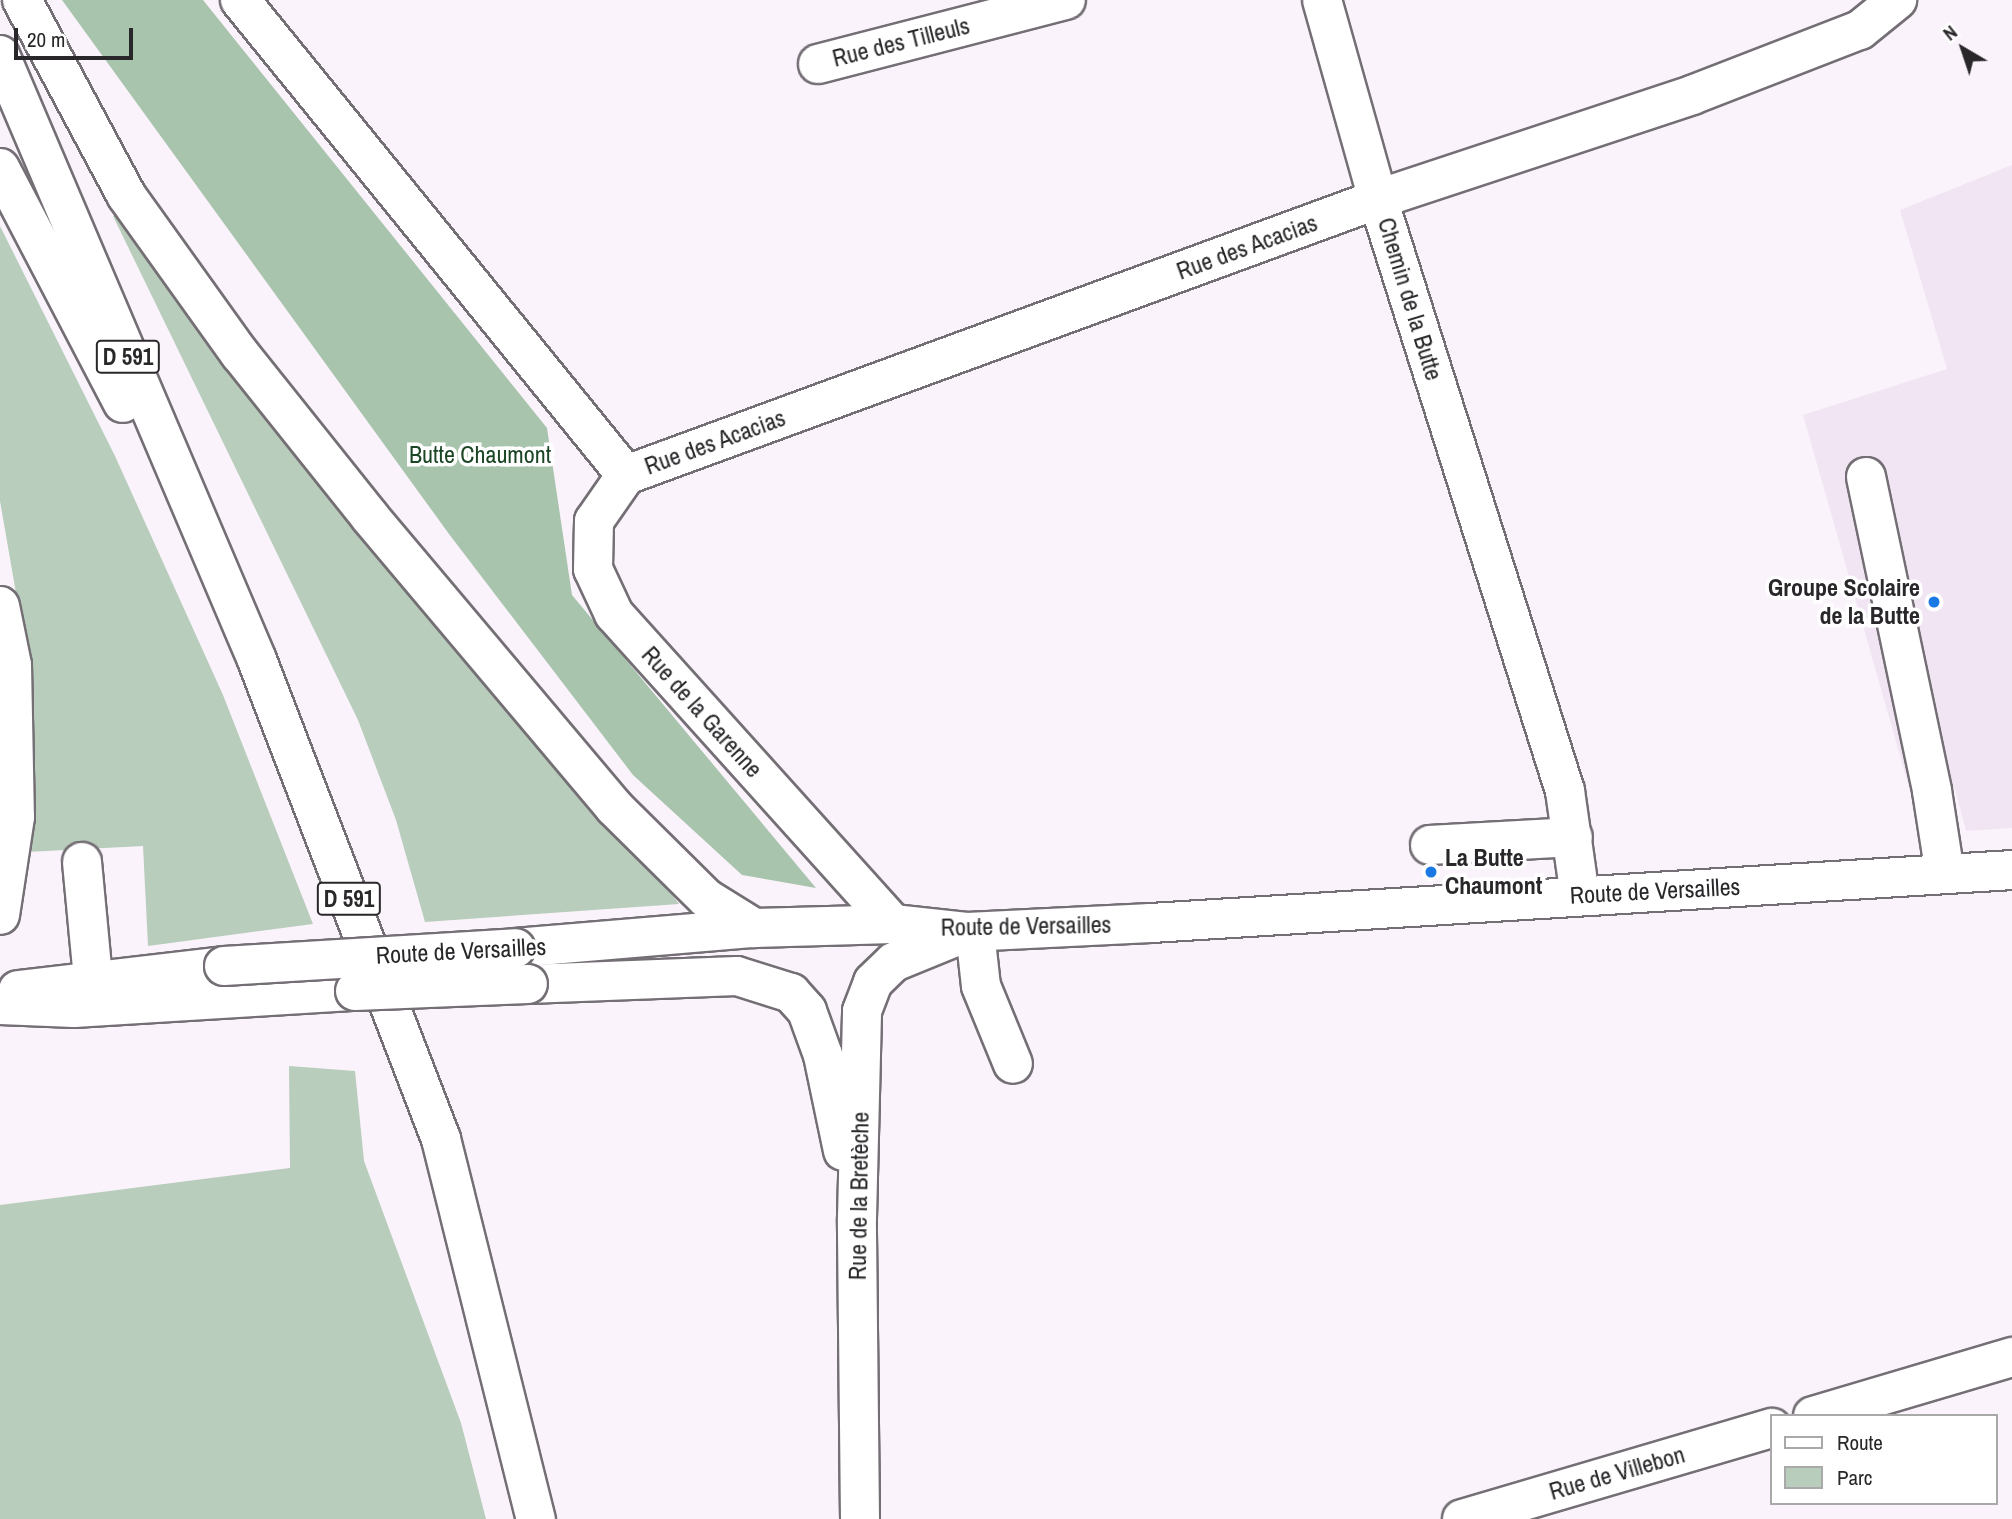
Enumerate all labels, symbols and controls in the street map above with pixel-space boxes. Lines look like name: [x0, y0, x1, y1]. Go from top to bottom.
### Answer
street label: Rue des Tilleuls: [829, 11, 973, 73]
scale bar: [18, 14, 136, 58]
north arrow: [1928, 14, 1998, 84]
text: N: [1937, 19, 1962, 46]
text: 20 m: [27, 25, 65, 54]
street label: Rue des Acacias: [1172, 208, 1322, 286]
street label: Chemin de la Butte: [1372, 214, 1448, 384]
road number: D 591: [95, 338, 161, 376]
street label: Rue des Acacias: [640, 403, 790, 481]
park label: Butte Chaumont: [409, 441, 551, 469]
place label: Groupe Scolaire de la Butte: [1768, 574, 1920, 630]
marker: Groupe Scolaire de la Butte: [1926, 594, 1942, 610]
street label: Rue de la Garenne: [636, 641, 768, 783]
place label: La Butte Chaumont: [1445, 844, 1542, 900]
marker: La Butte Chaumont: [1423, 864, 1439, 880]
street label: Route de Versailles: [1569, 872, 1741, 910]
road number: D 591: [316, 879, 382, 918]
street label: Route de Versailles: [940, 910, 1112, 942]
street label: Route de Versailles: [375, 932, 547, 970]
street label: Rue de la Bretèche: [843, 1112, 875, 1280]
legend: [1770, 1414, 1998, 1505]
text: Route: [1837, 1428, 1883, 1457]
street label: Rue de Villebon: [1546, 1440, 1688, 1506]
text: Parc: [1837, 1463, 1872, 1492]

